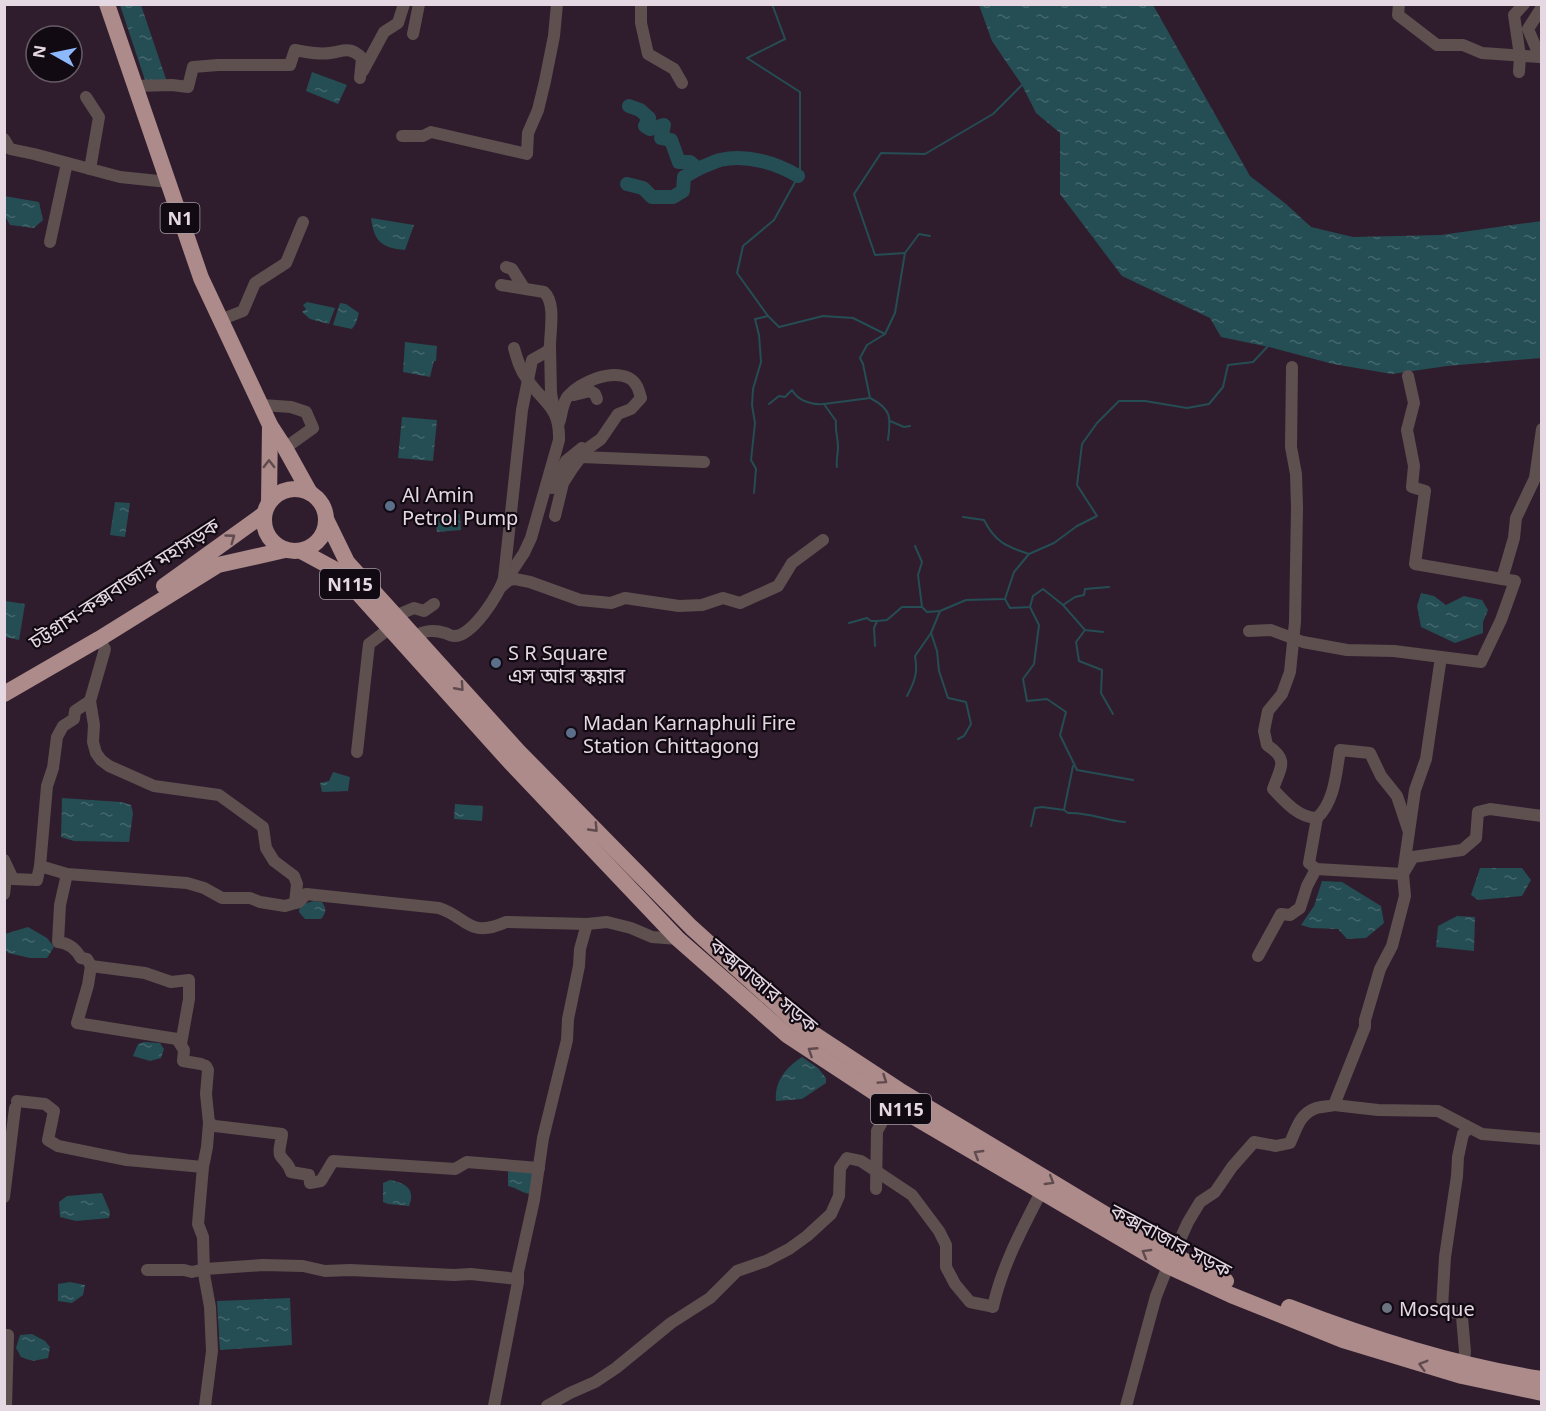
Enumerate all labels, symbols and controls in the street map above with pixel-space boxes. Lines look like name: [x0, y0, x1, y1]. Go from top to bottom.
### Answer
north arrow: [24, 24, 84, 84]
text: N: [27, 44, 51, 60]
road number: N1: [160, 203, 200, 233]
one-way arrow: [263, 459, 275, 468]
place label: Al Amin Petrol Pump: [402, 481, 518, 531]
marker: Al Amin Petrol Pump: [383, 499, 397, 513]
street label: চট্টগ্রাম-কক্সবাজার মহাসড়ক: [23, 511, 225, 655]
one-way arrow: [224, 534, 235, 545]
road number: N115: [320, 569, 380, 599]
place label: S R Square এস আর স্কয়ার: [508, 639, 626, 689]
marker: S R Square এস আর স্কয়ার: [489, 656, 503, 670]
one-way arrow: [453, 680, 464, 691]
place label: Madan Karnaphuli Fire Station Chittagong: [583, 709, 796, 759]
marker: Madan Karnaphuli Fire Station Chittagong: [564, 726, 578, 740]
one-way arrow: [587, 821, 598, 832]
street label: কক্সবাজার সড়ক: [703, 931, 825, 1039]
one-way arrow: [808, 1047, 819, 1058]
one-way arrow: [876, 1073, 887, 1084]
road number: N115: [871, 1094, 931, 1124]
one-way arrow: [973, 1150, 984, 1162]
one-way arrow: [1044, 1173, 1054, 1185]
street label: কক্সবাজার সড়ক: [1105, 1196, 1237, 1284]
one-way arrow: [1141, 1249, 1152, 1260]
place label: Mosque: [1399, 1295, 1475, 1322]
marker: Mosque: [1380, 1301, 1394, 1315]
one-way arrow: [1418, 1360, 1429, 1372]

